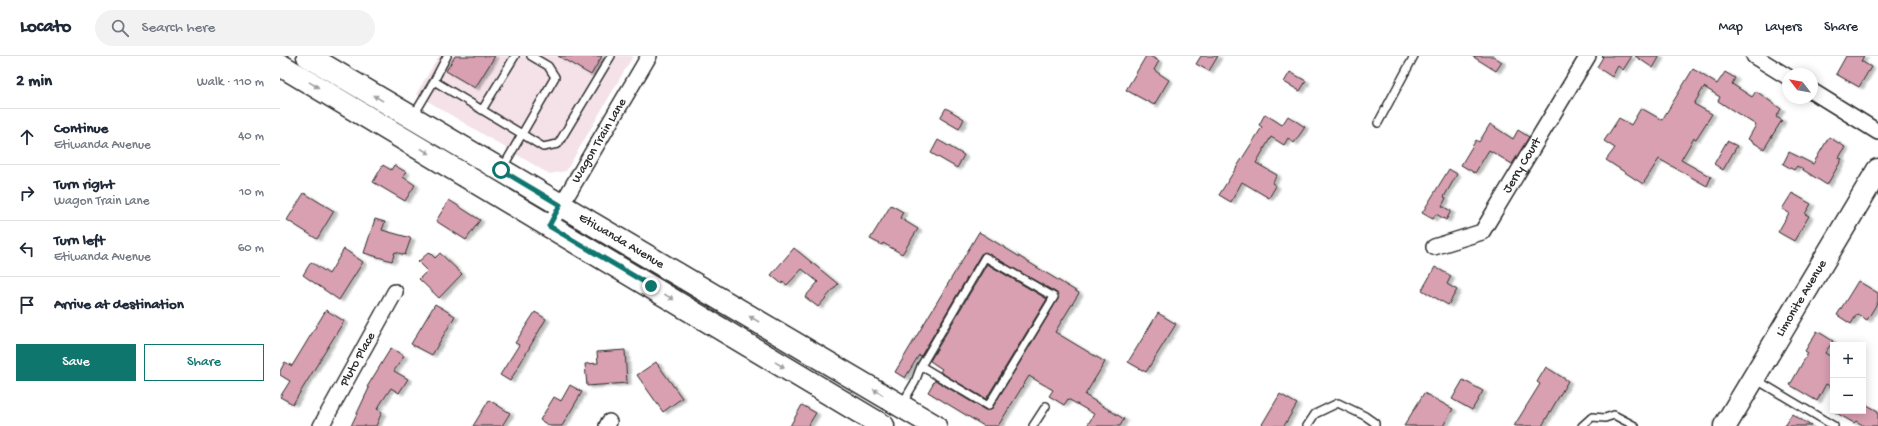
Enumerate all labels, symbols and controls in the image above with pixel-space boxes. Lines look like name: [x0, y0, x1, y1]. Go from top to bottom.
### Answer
search box: [95, 10, 375, 46]
text: Locato: [20, 16, 71, 39]
icon: search: [109, 17, 131, 39]
text: Search here: [141, 19, 215, 37]
text: Map: [1719, 19, 1743, 36]
text: Layers: [1765, 19, 1802, 36]
text: Share: [1824, 19, 1858, 36]
north arrow: [1782, 68, 1818, 104]
text: 2 min: [16, 72, 52, 92]
text: Walk · 110 m: [197, 75, 264, 90]
one-way arrow: [308, 81, 320, 88]
one-way arrow: [372, 95, 384, 102]
street label: Wagon Train Lane: [569, 95, 630, 186]
text: Continue: [54, 120, 108, 138]
icon: ahead: [16, 126, 38, 148]
text: 40 m: [238, 129, 264, 144]
street label: Jerry Court: [1500, 133, 1545, 196]
text: Etiwanda Avenue: [54, 138, 151, 153]
one-way arrow: [419, 148, 431, 155]
route start: [492, 161, 510, 179]
text: Turn right: [54, 176, 114, 194]
icon: right: [16, 182, 38, 204]
text: 10 m: [239, 185, 264, 200]
text: Wagon Train Lane: [54, 194, 149, 209]
street label: Etiwanda Avenue: [576, 210, 667, 272]
text: Turn left: [54, 232, 105, 250]
icon: left: [16, 238, 38, 260]
text: 60 m: [238, 241, 264, 256]
text: Etiwanda Avenue: [54, 250, 151, 265]
street label: Limonite Avenue: [1773, 257, 1830, 339]
route end: [642, 277, 660, 295]
icon: arrive: [16, 294, 38, 316]
one-way arrow: [663, 294, 675, 301]
text: Arrive at destination: [54, 296, 184, 314]
one-way arrow: [748, 315, 760, 322]
street label: Pluto Place: [336, 329, 379, 390]
map controls: [1830, 342, 1866, 414]
button: +: [1830, 342, 1866, 378]
button: Save: [16, 344, 136, 381]
button: Share: [144, 344, 264, 381]
one-way arrow: [774, 361, 786, 368]
button: −: [1830, 378, 1866, 414]
one-way arrow: [873, 388, 883, 396]

